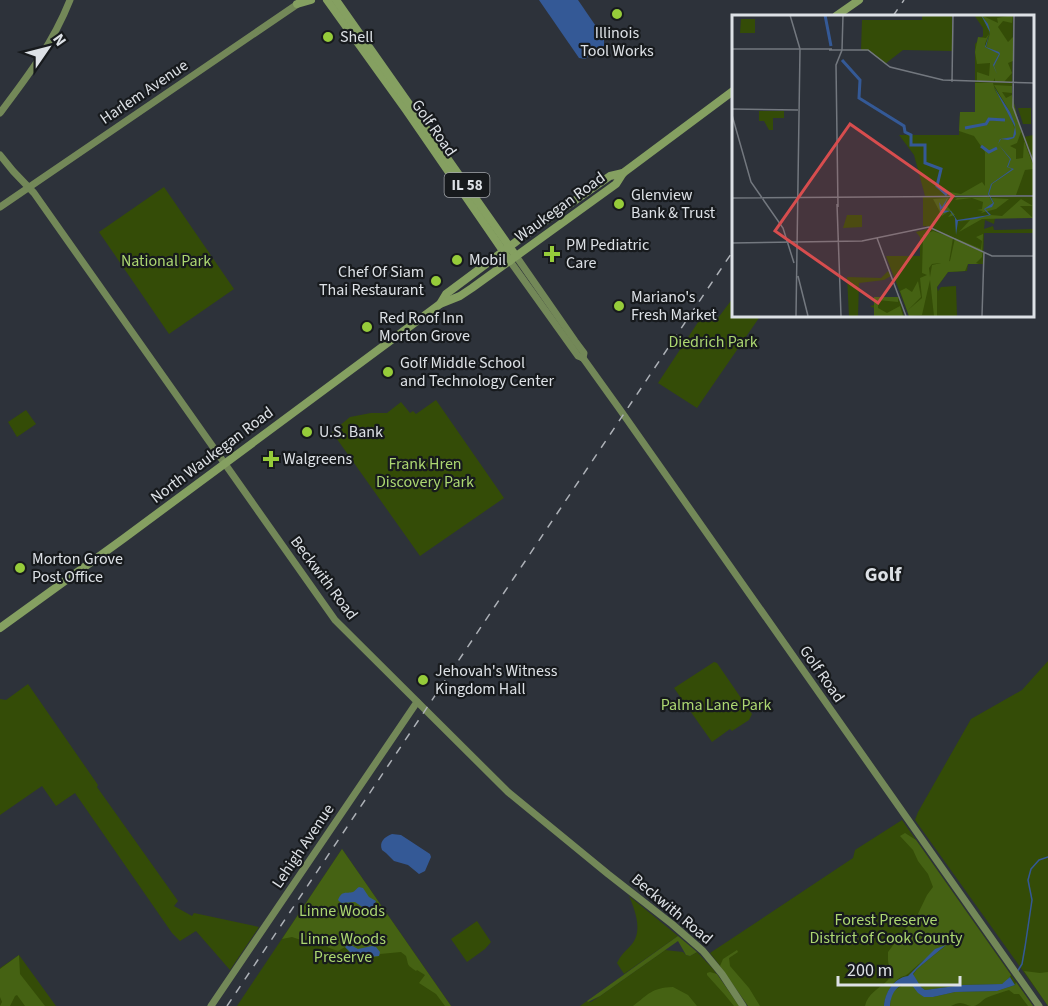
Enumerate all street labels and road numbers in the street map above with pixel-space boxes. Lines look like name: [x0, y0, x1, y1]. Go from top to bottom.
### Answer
street label: Harlem Avenue: [96, 54, 192, 130]
street label: Golf Road: [406, 95, 462, 161]
street label: Waukegan Road: [510, 167, 610, 247]
road number: IL 58: [444, 173, 490, 197]
street label: North Waukegan Road: [146, 402, 278, 508]
street label: Beckwith Road: [285, 532, 363, 624]
street label: Golf Road: [794, 641, 850, 707]
street label: Lehigh Avenue: [267, 799, 339, 893]
street label: Beckwith Road: [627, 869, 717, 949]

